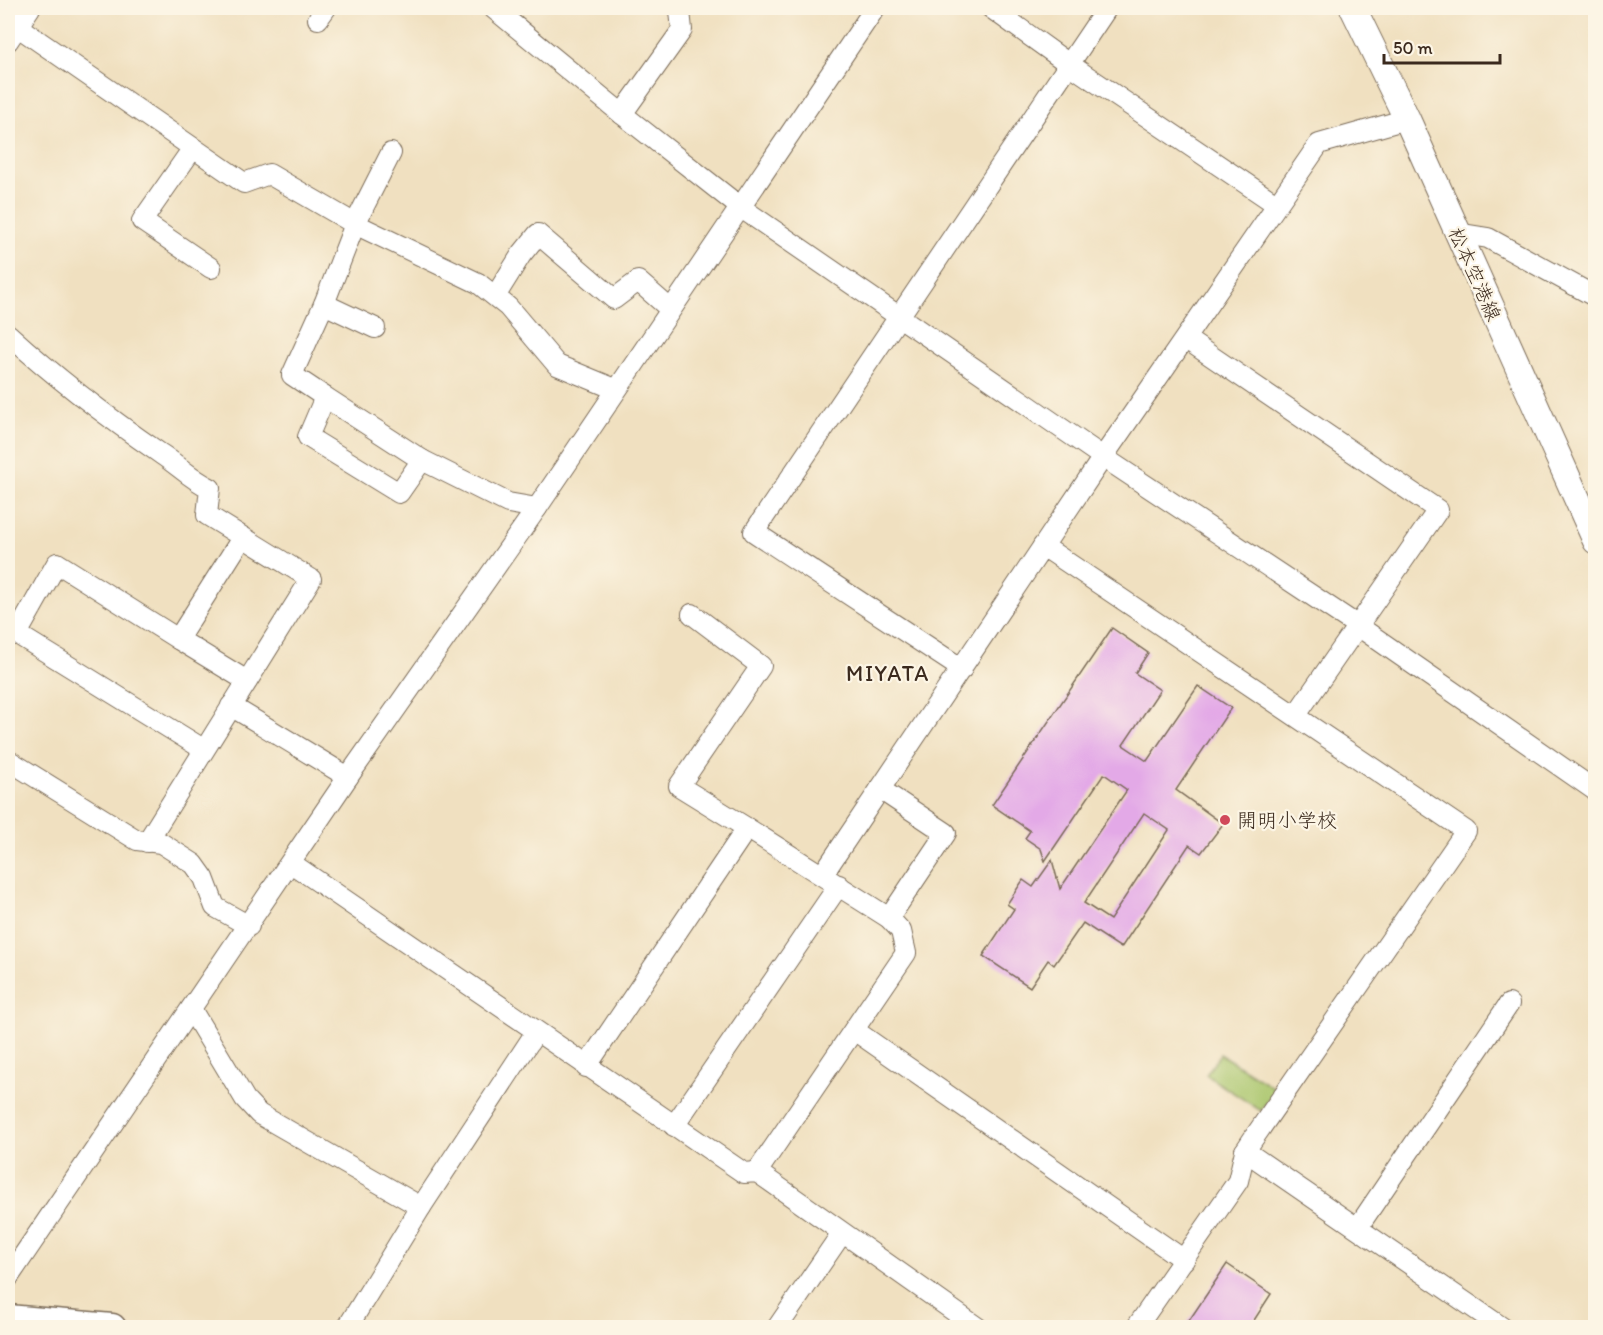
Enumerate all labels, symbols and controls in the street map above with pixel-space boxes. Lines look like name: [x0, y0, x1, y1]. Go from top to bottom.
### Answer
scale bar: [1384, 27, 1500, 65]
text: 50 m: [1393, 37, 1433, 59]
street label: 松本空港線: [1444, 223, 1506, 325]
district label: MIYATA: [846, 660, 930, 687]
place label: 開明小学校: [1237, 808, 1337, 832]
marker: 開明小学校: [1218, 813, 1232, 827]

